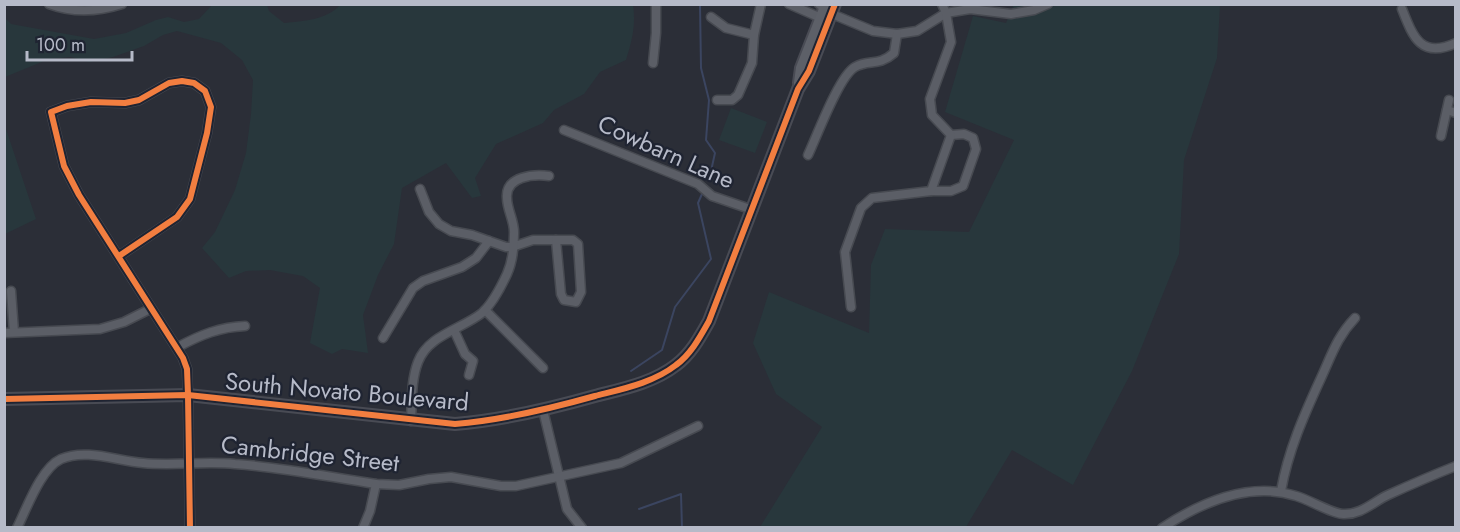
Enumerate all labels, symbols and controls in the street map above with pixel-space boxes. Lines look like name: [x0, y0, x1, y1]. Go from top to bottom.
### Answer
scale bar: [27, 24, 132, 62]
text: 100 m: [36, 32, 85, 58]
street label: Cowbarn Lane: [592, 106, 740, 197]
street label: South Novato Boulevard: [224, 363, 470, 420]
street label: Cambridge Street: [219, 427, 401, 480]

